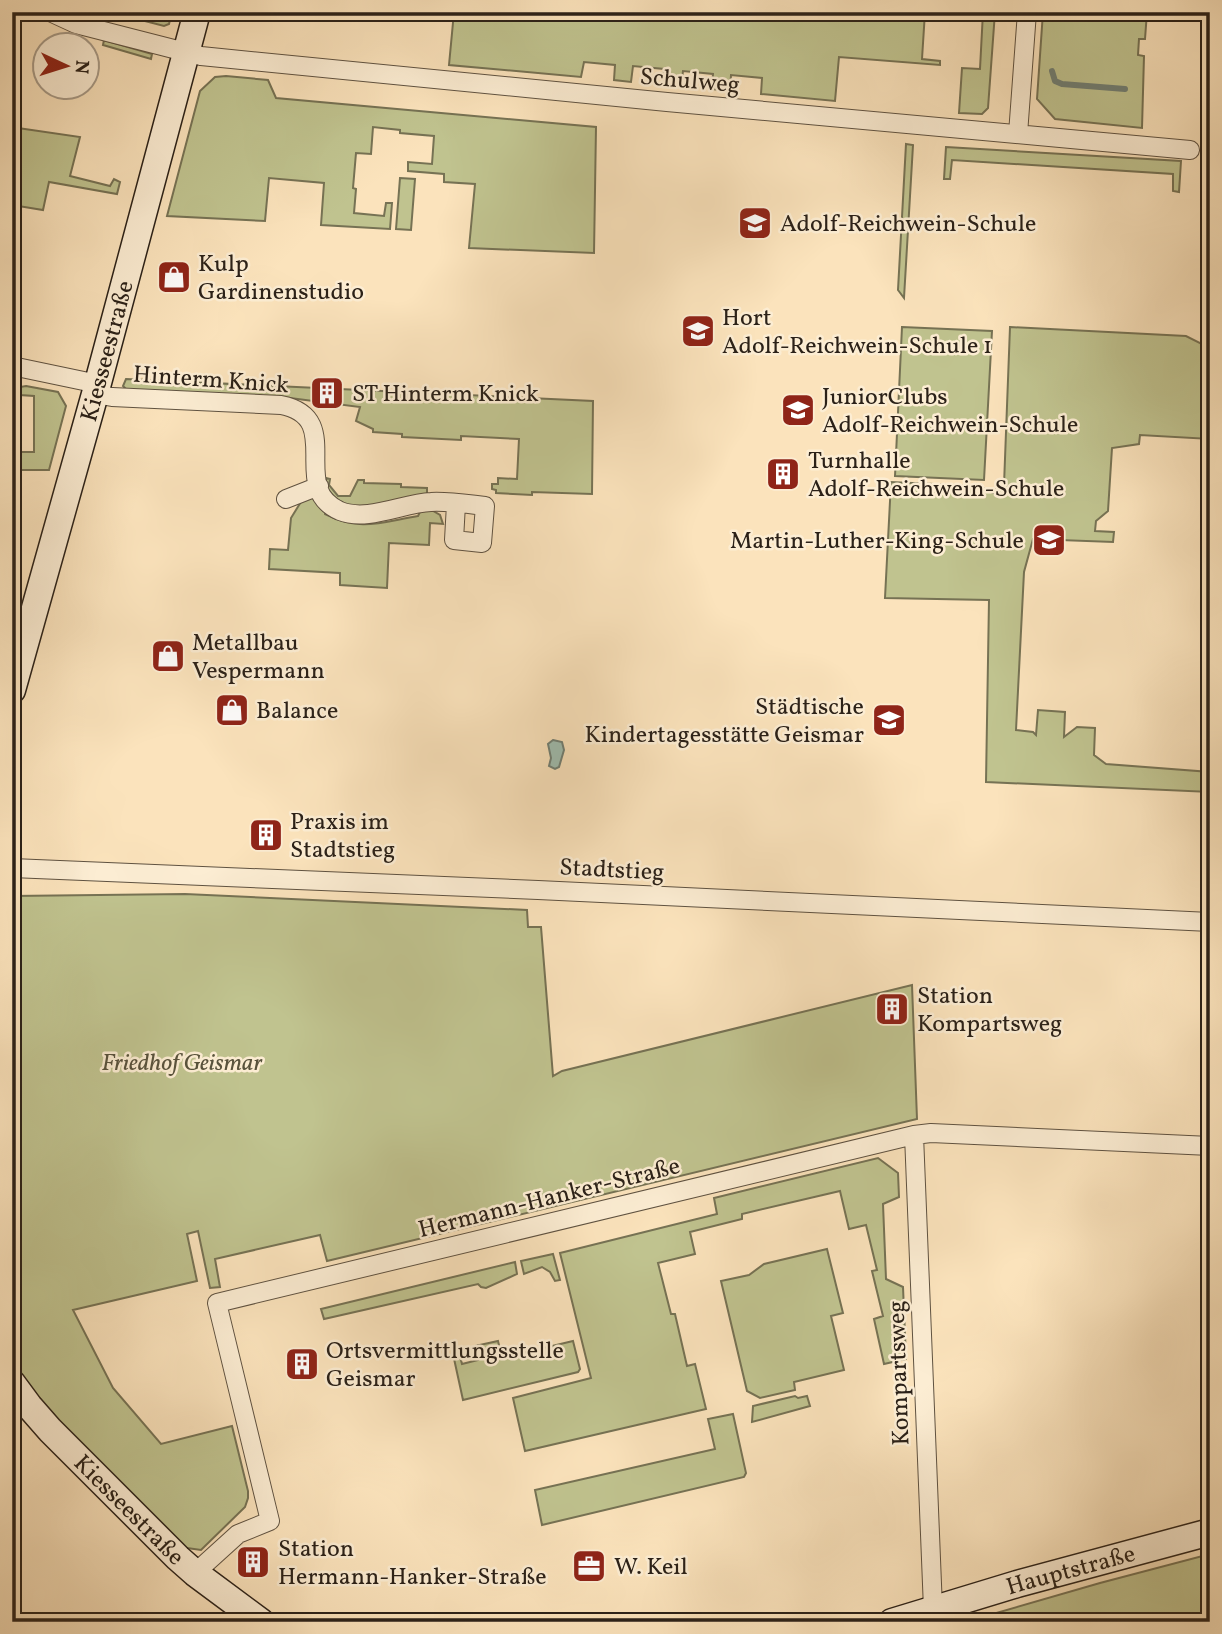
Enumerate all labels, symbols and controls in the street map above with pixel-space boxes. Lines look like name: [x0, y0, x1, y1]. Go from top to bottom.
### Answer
north arrow: [32, 32, 102, 102]
text: N: [67, 59, 94, 75]
street label: Schulweg: [638, 61, 741, 103]
school or university icon: Adolf-Reichwein-Schule: [736, 204, 774, 242]
place label: Adolf-Reichwein-Schule: [780, 208, 1036, 242]
place label: Kulp Gardinenstudio: [198, 248, 364, 310]
shop icon: Kulp Gardinenstudio: [155, 258, 193, 296]
street label: Kiesseestraße: [73, 277, 144, 426]
place label: Hort Adolf-Reichwein-Schule 1: [722, 302, 992, 364]
school or university icon: Hort Adolf-Reichwein-Schule 1: [679, 312, 717, 350]
street label: Hinterm Knick: [132, 359, 290, 403]
building icon: ST Hinterm Knick: [308, 374, 346, 412]
place label: ST Hinterm Knick: [352, 378, 539, 412]
place label: JuniorClubs Adolf-Reichwein-Schule: [822, 381, 1078, 443]
school or university icon: JuniorClubs Adolf-Reichwein-Schule: [779, 391, 817, 429]
place label: Turnhalle Adolf-Reichwein-Schule: [808, 445, 1064, 507]
building icon: Turnhalle Adolf-Reichwein-Schule: [764, 455, 802, 493]
school or university icon: Martin-Luther-King-Schule: [1030, 521, 1068, 559]
place label: Martin-Luther-King-Schule: [730, 525, 1024, 559]
place label: Metallbau Vespermann: [192, 627, 325, 689]
shop icon: Metallbau Vespermann: [149, 637, 187, 675]
shop icon: Balance: [213, 691, 251, 729]
place label: Städtische Kindertagesstätte Geismar: [584, 691, 864, 753]
place label: Balance: [256, 695, 338, 729]
school or university icon: Städtische Kindertagesstätte Geismar: [870, 701, 908, 739]
place label: Praxis im Stadtstieg: [290, 806, 395, 868]
building icon: Praxis im Stadtstieg: [247, 816, 285, 854]
street label: Stadtstieg: [558, 851, 665, 891]
place label: Station Kompartsweg: [917, 980, 1062, 1042]
building icon: Station Kompartsweg: [873, 990, 911, 1028]
park label: Friedhof Geismar: [102, 1047, 263, 1081]
street label: Hermann-Hanker-Straße: [415, 1150, 684, 1248]
street label: Kompartsweg: [880, 1300, 920, 1446]
place label: Ortsvermittlungsstelle Geismar: [326, 1335, 564, 1397]
building icon: Ortsvermittlungsstelle Geismar: [283, 1345, 321, 1383]
street label: Kiesseestraße: [65, 1448, 191, 1574]
place label: Station Hermann-Hanker-Straße: [278, 1533, 547, 1595]
street label: Hauptstraße: [1002, 1538, 1139, 1605]
building icon: Station Hermann-Hanker-Straße: [234, 1543, 272, 1581]
office icon: W. Keil: [570, 1547, 608, 1585]
place label: W. Keil: [614, 1551, 688, 1585]

